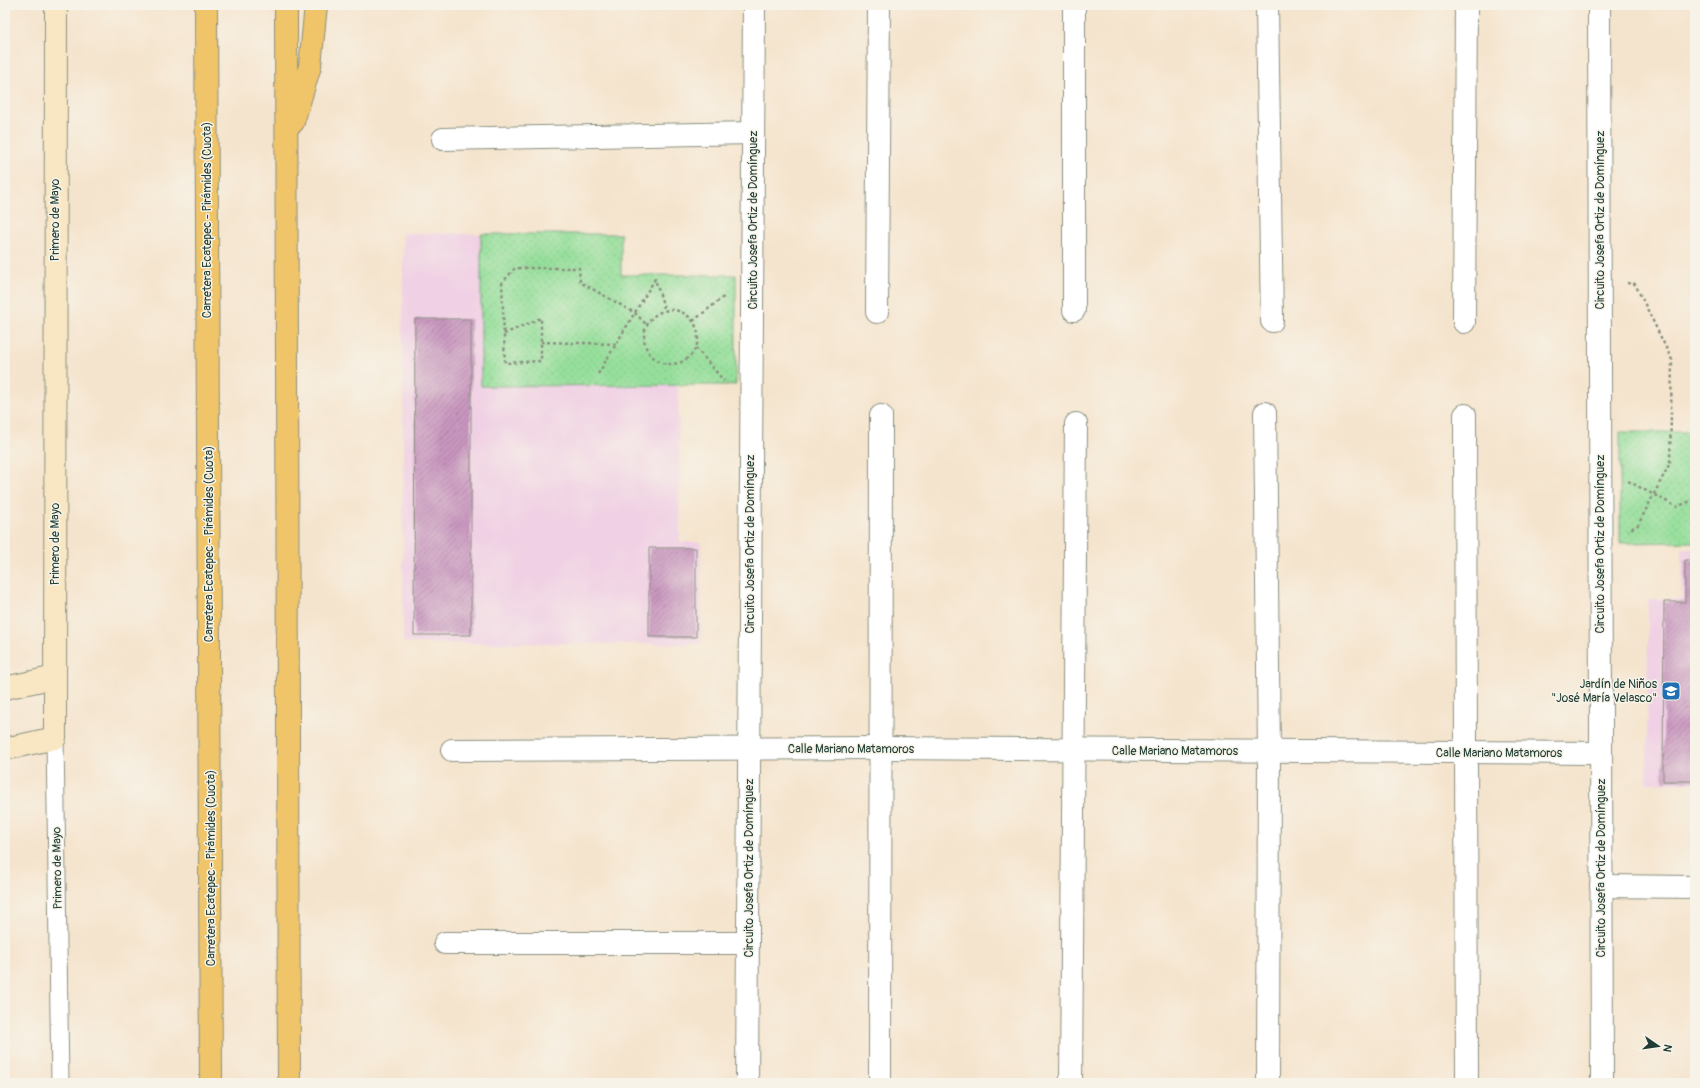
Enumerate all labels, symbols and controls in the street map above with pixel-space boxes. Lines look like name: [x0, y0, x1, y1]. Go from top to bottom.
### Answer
street label: Carretera Ecatepec - Pirámides (Cuota): [200, 122, 215, 318]
street label: Circuito Josefa Ortiz de Domínguez: [746, 131, 761, 309]
street label: Circuito Josefa Ortiz de Domínguez: [1593, 131, 1608, 309]
street label: Primero de Mayo: [48, 178, 63, 261]
street label: Carretera Ecatepec - Pirámides (Cuota): [202, 446, 217, 642]
street label: Circuito Josefa Ortiz de Domínguez: [743, 455, 758, 633]
street label: Circuito Josefa Ortiz de Domínguez: [1593, 455, 1608, 633]
street label: Primero de Mayo: [48, 502, 63, 585]
place label: Jardín de Niños "José María Velasco": [1551, 677, 1658, 706]
school or university icon: Jardín de Niños "José María Velasco": [1660, 680, 1682, 702]
street label: Calle Mariano Matamoros: [788, 742, 915, 757]
street label: Calle Mariano Matamoros: [1112, 744, 1239, 759]
street label: Calle Mariano Matamoros: [1436, 746, 1563, 761]
street label: Carretera Ecatepec - Pirámides (Cuota): [204, 770, 219, 966]
street label: Circuito Josefa Ortiz de Domínguez: [742, 779, 757, 957]
street label: Circuito Josefa Ortiz de Domínguez: [1594, 779, 1609, 957]
street label: Primero de Mayo: [49, 826, 66, 909]
north arrow: [1638, 1026, 1678, 1066]
text: N: [1660, 1043, 1674, 1054]

